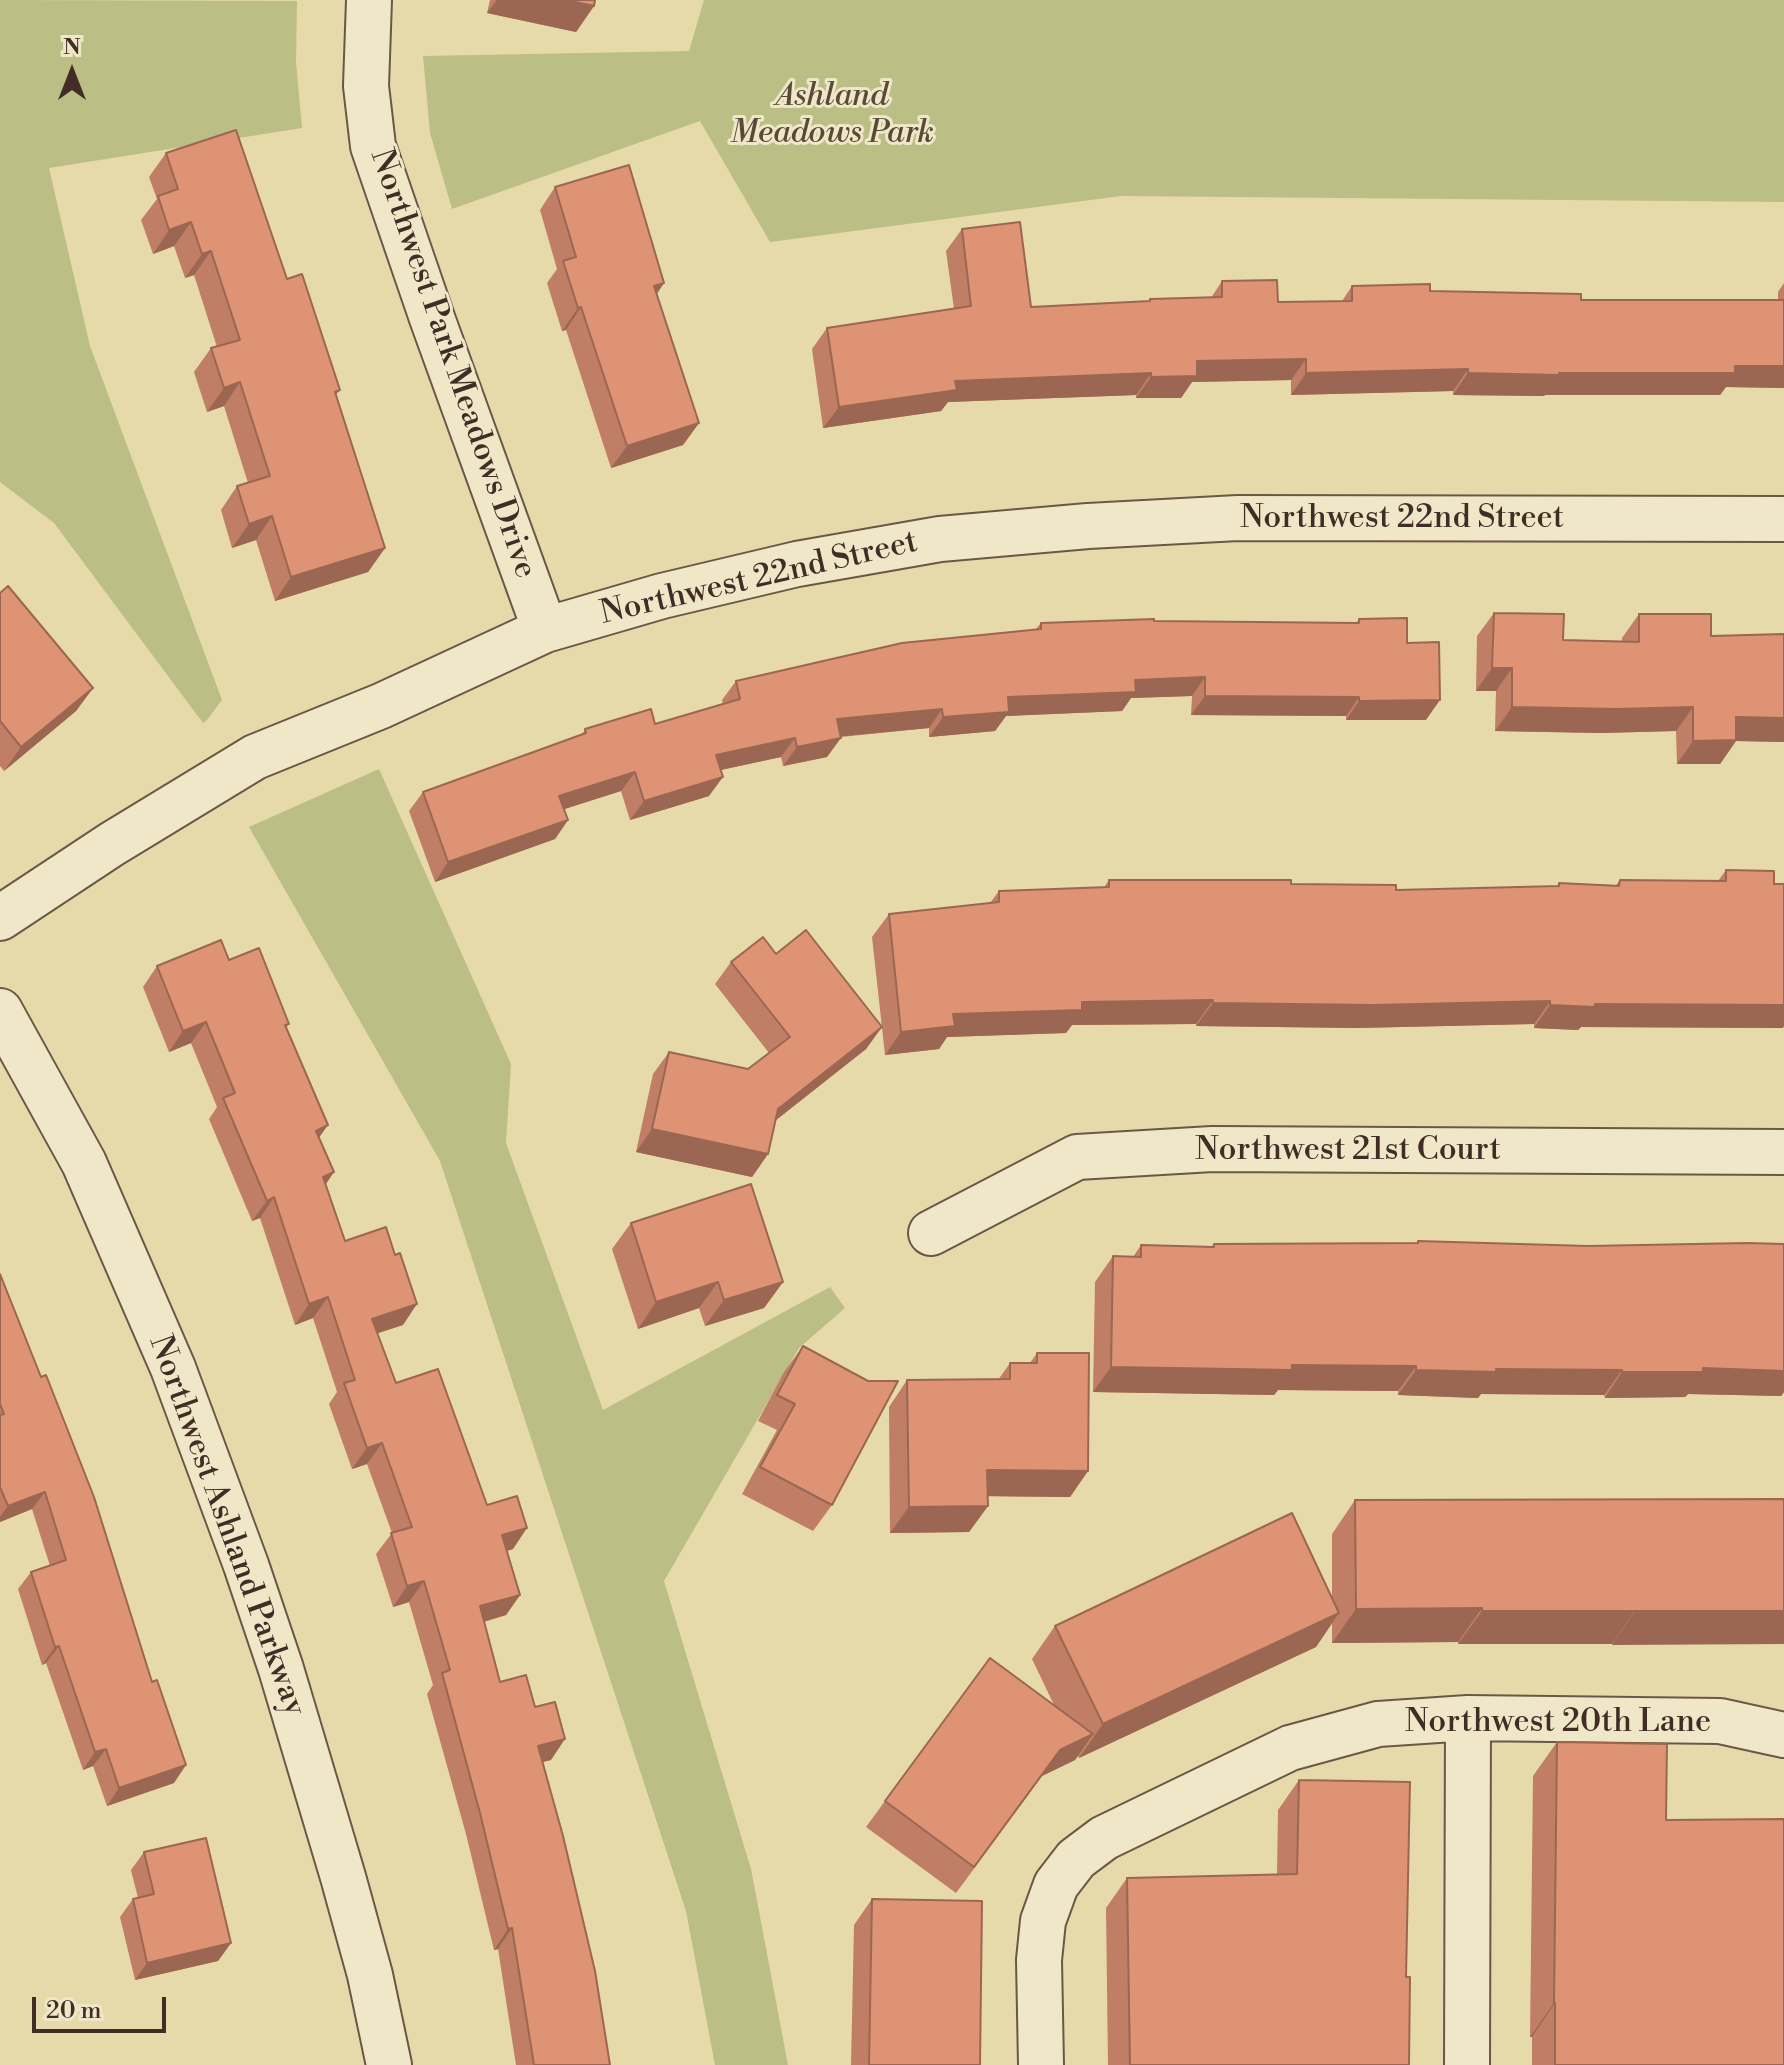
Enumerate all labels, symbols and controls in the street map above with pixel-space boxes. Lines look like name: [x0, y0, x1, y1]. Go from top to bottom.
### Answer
north arrow: [32, 32, 112, 112]
text: N: [63, 34, 81, 61]
park label: Ashland Meadows Park: [730, 78, 934, 153]
street label: Northwest Park Meadows Drive: [360, 145, 544, 583]
street label: Northwest 22nd Street: [1240, 500, 1564, 538]
street label: Northwest 22nd Street: [597, 524, 921, 634]
street label: Northwest 21st Court: [1195, 1132, 1501, 1170]
street label: Northwest Ashland Parkway: [139, 1331, 313, 1721]
street label: Northwest 20th Lane: [1405, 1704, 1711, 1742]
scale bar: [36, 1981, 170, 2031]
text: 20 m: [46, 1996, 102, 2026]

